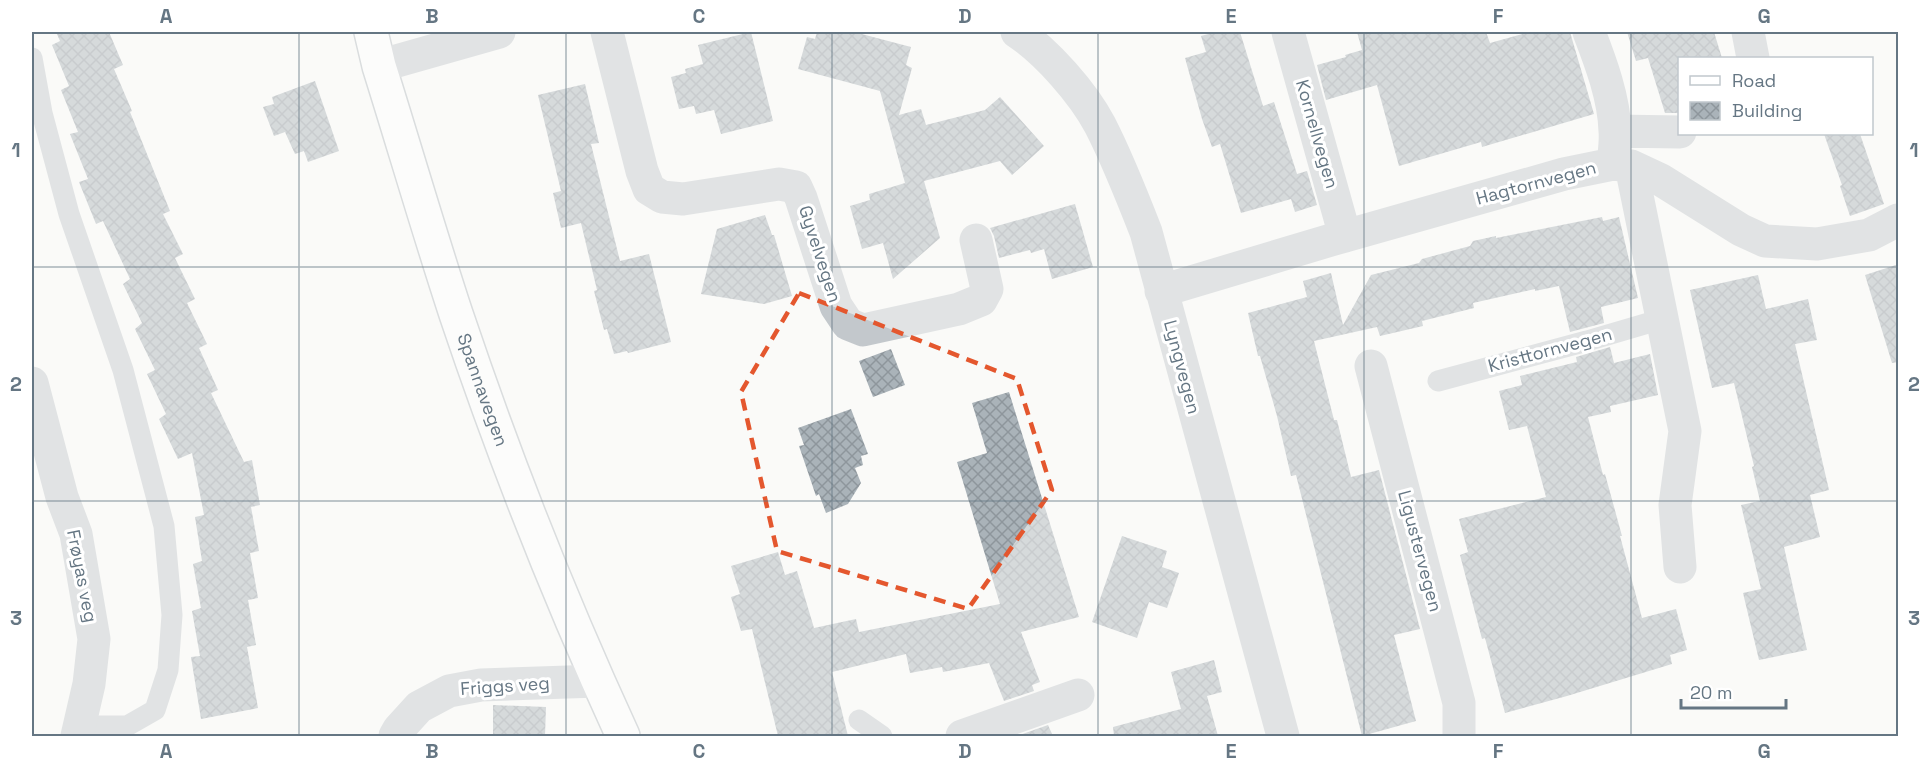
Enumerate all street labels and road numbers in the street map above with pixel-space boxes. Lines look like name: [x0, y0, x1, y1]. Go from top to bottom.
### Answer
street label: Kornellvegen: [1291, 77, 1344, 191]
street label: Hagtornvegen: [1473, 155, 1598, 210]
street label: Gyvelvegen: [794, 202, 847, 305]
street label: Lyngvegen: [1159, 317, 1206, 416]
street label: Kristtornvegen: [1485, 322, 1615, 377]
street label: Spannavegen: [452, 330, 514, 449]
street label: Ligustervegen: [1393, 488, 1448, 614]
street label: Frøyas veg: [62, 527, 103, 624]
street label: Friggs veg: [459, 671, 551, 700]

